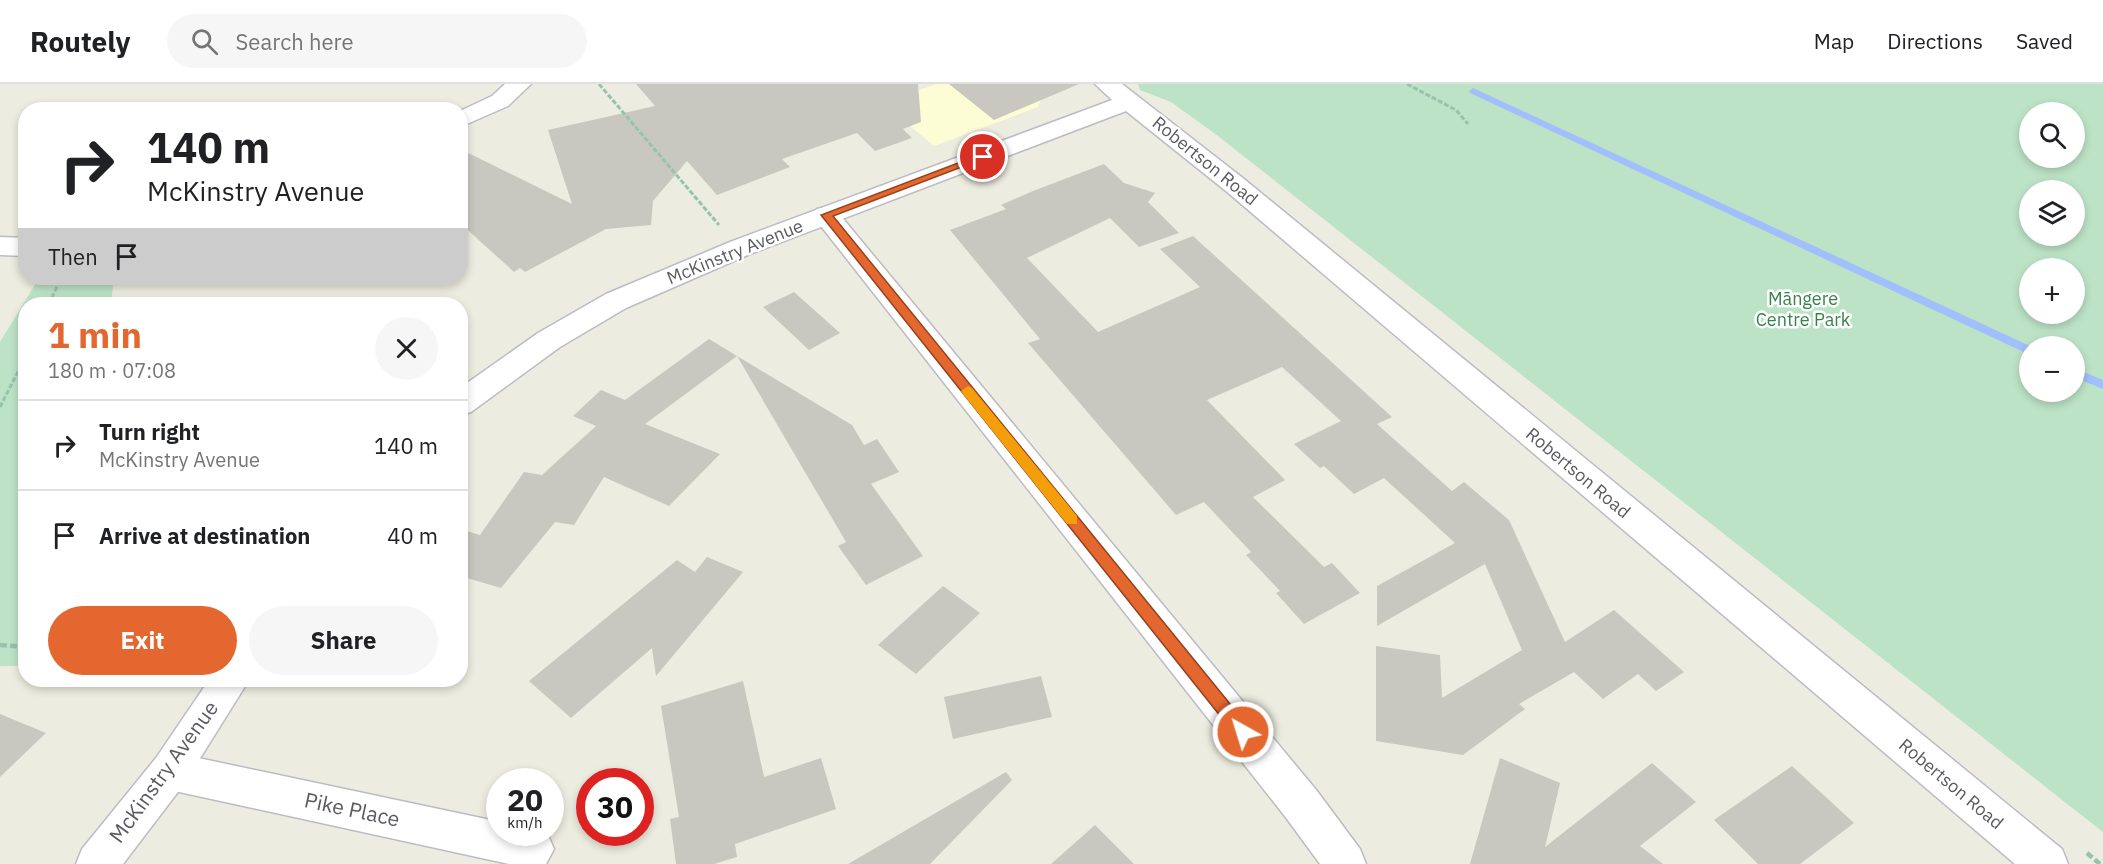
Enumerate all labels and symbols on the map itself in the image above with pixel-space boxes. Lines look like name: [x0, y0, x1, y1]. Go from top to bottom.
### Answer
street label: Robertson Road: [1148, 111, 1263, 210]
pin: [957, 131, 1008, 182]
street label: McKinstry Avenue: [663, 214, 806, 289]
park label: Māngere Centre Park: [1756, 287, 1851, 331]
street label: Robertson Road: [1521, 422, 1635, 523]
street label: McKinstry Avenue: [102, 695, 224, 848]
position arrow: [1211, 700, 1275, 764]
street label: Robertson Road: [1894, 733, 2008, 834]
speed limit sign: 30: [576, 768, 654, 846]
street label: Pike Place: [302, 785, 402, 833]

